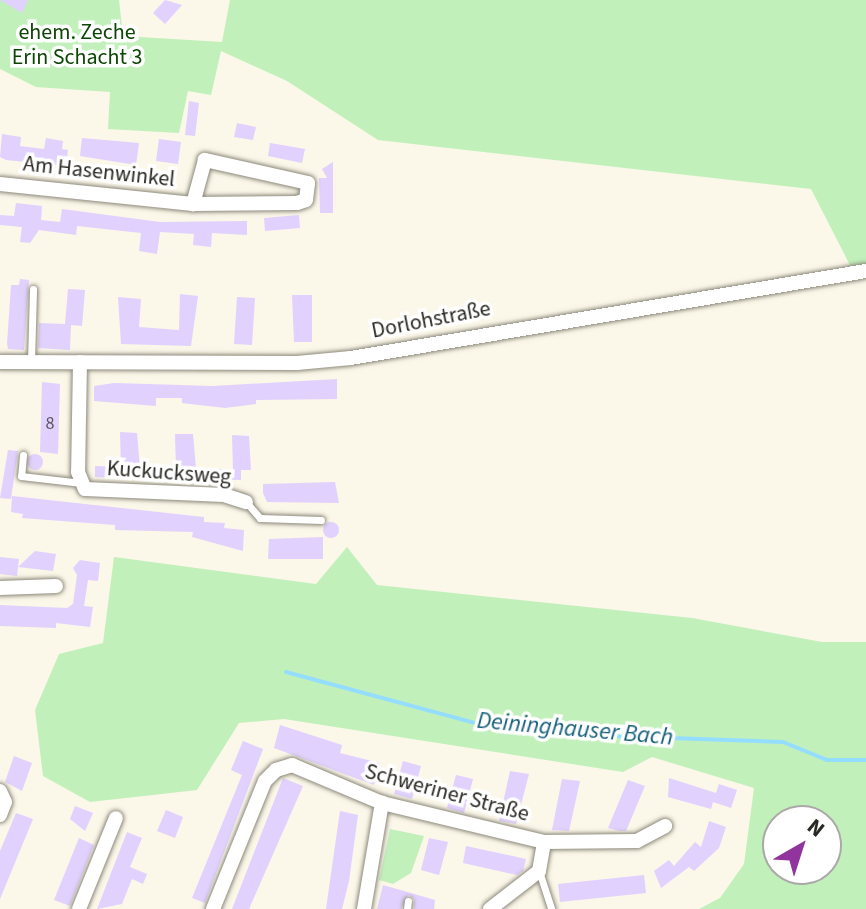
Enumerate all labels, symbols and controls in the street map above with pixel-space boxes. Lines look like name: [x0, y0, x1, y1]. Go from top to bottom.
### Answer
park label: ehem. Zeche Erin Schacht 3: [12, 19, 142, 70]
street label: Am Hasenwinkel: [22, 151, 176, 193]
street label: Dorlohstraße: [369, 296, 493, 344]
house number: 8: [46, 413, 54, 435]
street label: Kuckucksweg: [106, 455, 232, 491]
water label: Deininghauser Bach: [476, 706, 674, 752]
street label: Schweriner Straße: [362, 758, 532, 828]
north arrow: [762, 805, 842, 885]
text: N: [800, 811, 832, 845]

